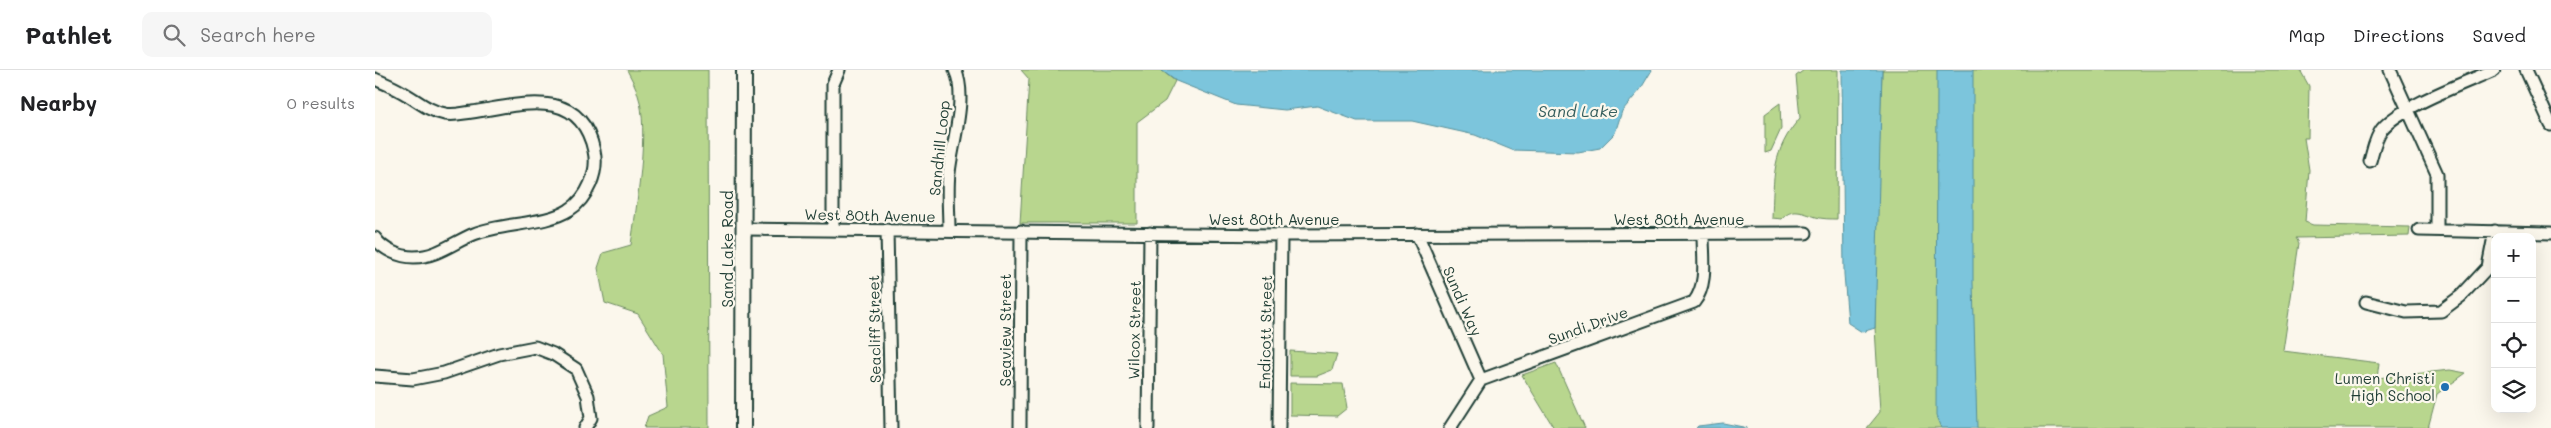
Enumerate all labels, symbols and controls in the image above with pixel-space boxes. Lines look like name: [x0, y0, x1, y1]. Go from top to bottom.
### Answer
search box: [142, 12, 492, 57]
text: Pathlet: [25, 19, 112, 50]
icon: search: [160, 21, 188, 49]
text: Search here: [200, 22, 316, 47]
text: Map: [2288, 23, 2325, 47]
text: Directions: [2353, 23, 2445, 47]
text: Saved: [2473, 23, 2526, 47]
text: Nearby: [20, 89, 97, 116]
text: 0 results: [287, 92, 355, 113]
street label: Sandhill Loop: [924, 99, 954, 197]
water label: Sand Lake: [1538, 100, 1618, 121]
street label: Sand Lake Road: [717, 190, 737, 308]
street label: West 80th Avenue: [804, 204, 936, 226]
street label: West 80th Avenue: [1208, 209, 1340, 229]
street label: West 80th Avenue: [1613, 209, 1745, 229]
map controls: [2491, 233, 2536, 413]
button: +: [2491, 233, 2536, 278]
street label: Sundi Way: [1439, 263, 1487, 339]
street label: Seaview Street: [995, 273, 1015, 387]
street label: Seacliff Street: [863, 275, 885, 383]
street label: Endicott Street: [1254, 275, 1276, 389]
button: −: [2491, 278, 2536, 323]
street label: Wilcox Street: [1123, 280, 1145, 380]
street label: Sundi Drive: [1545, 301, 1631, 349]
button: locate: [2491, 323, 2536, 368]
place label: Lumen Christi High School: [2335, 368, 2435, 405]
button: layers: [2491, 368, 2536, 413]
marker: Lumen Christi High School: [2439, 381, 2451, 393]

